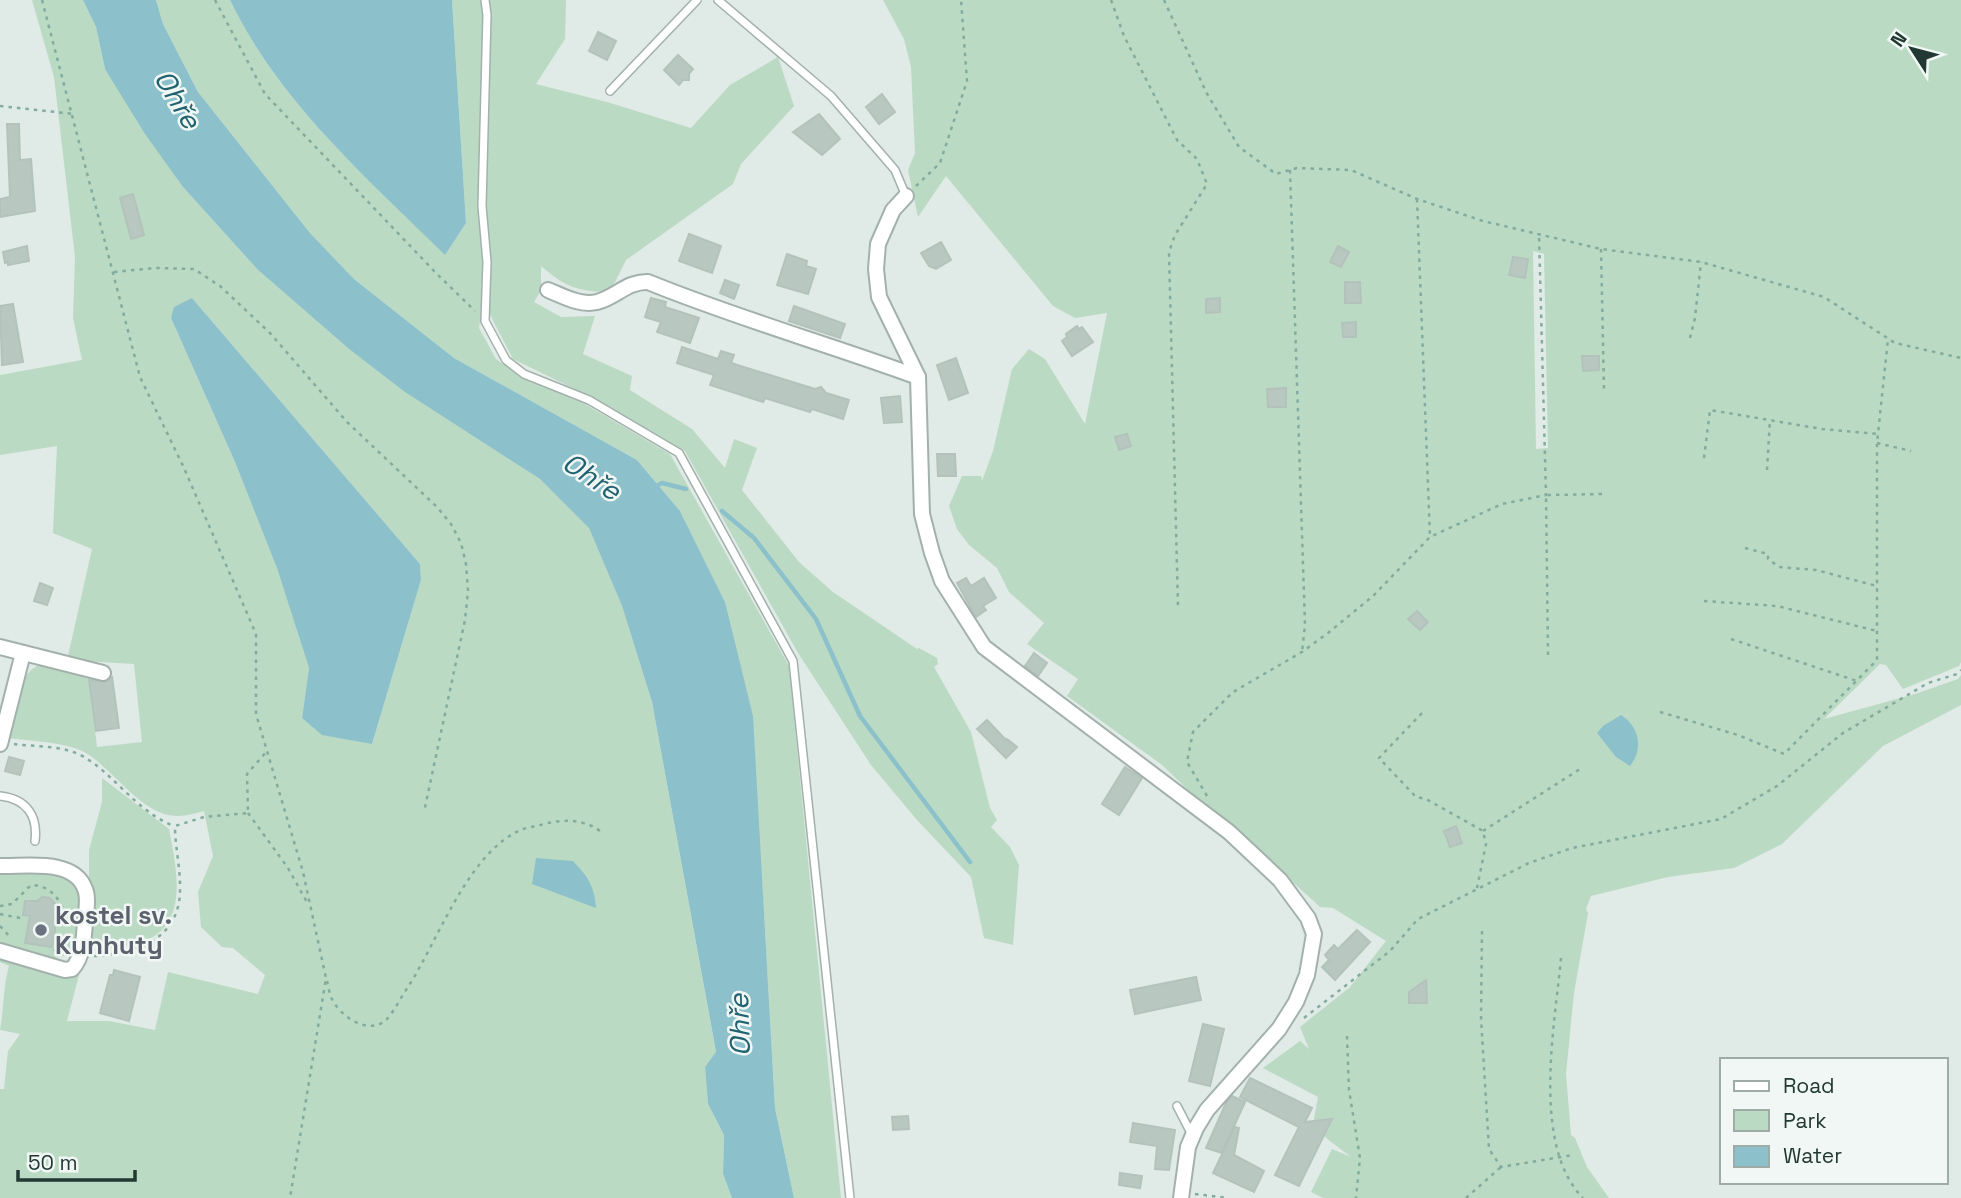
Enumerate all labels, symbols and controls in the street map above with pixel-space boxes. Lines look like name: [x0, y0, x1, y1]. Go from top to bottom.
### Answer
north arrow: [1877, 14, 1947, 84]
text: N: [1885, 27, 1913, 52]
water label: Ohře: [146, 63, 210, 136]
water label: Ohře: [556, 444, 629, 509]
place label: kostel sv. Kunhuty: [55, 898, 172, 962]
marker: kostel sv. Kunhuty: [33, 922, 49, 938]
water label: Ohře: [720, 992, 758, 1057]
legend: [1720, 1058, 1947, 1184]
text: Road: [1783, 1072, 1835, 1099]
text: Park: [1783, 1107, 1827, 1134]
scale bar: [18, 1138, 135, 1182]
text: Water: [1783, 1142, 1842, 1169]
text: 50 m: [28, 1149, 78, 1176]

